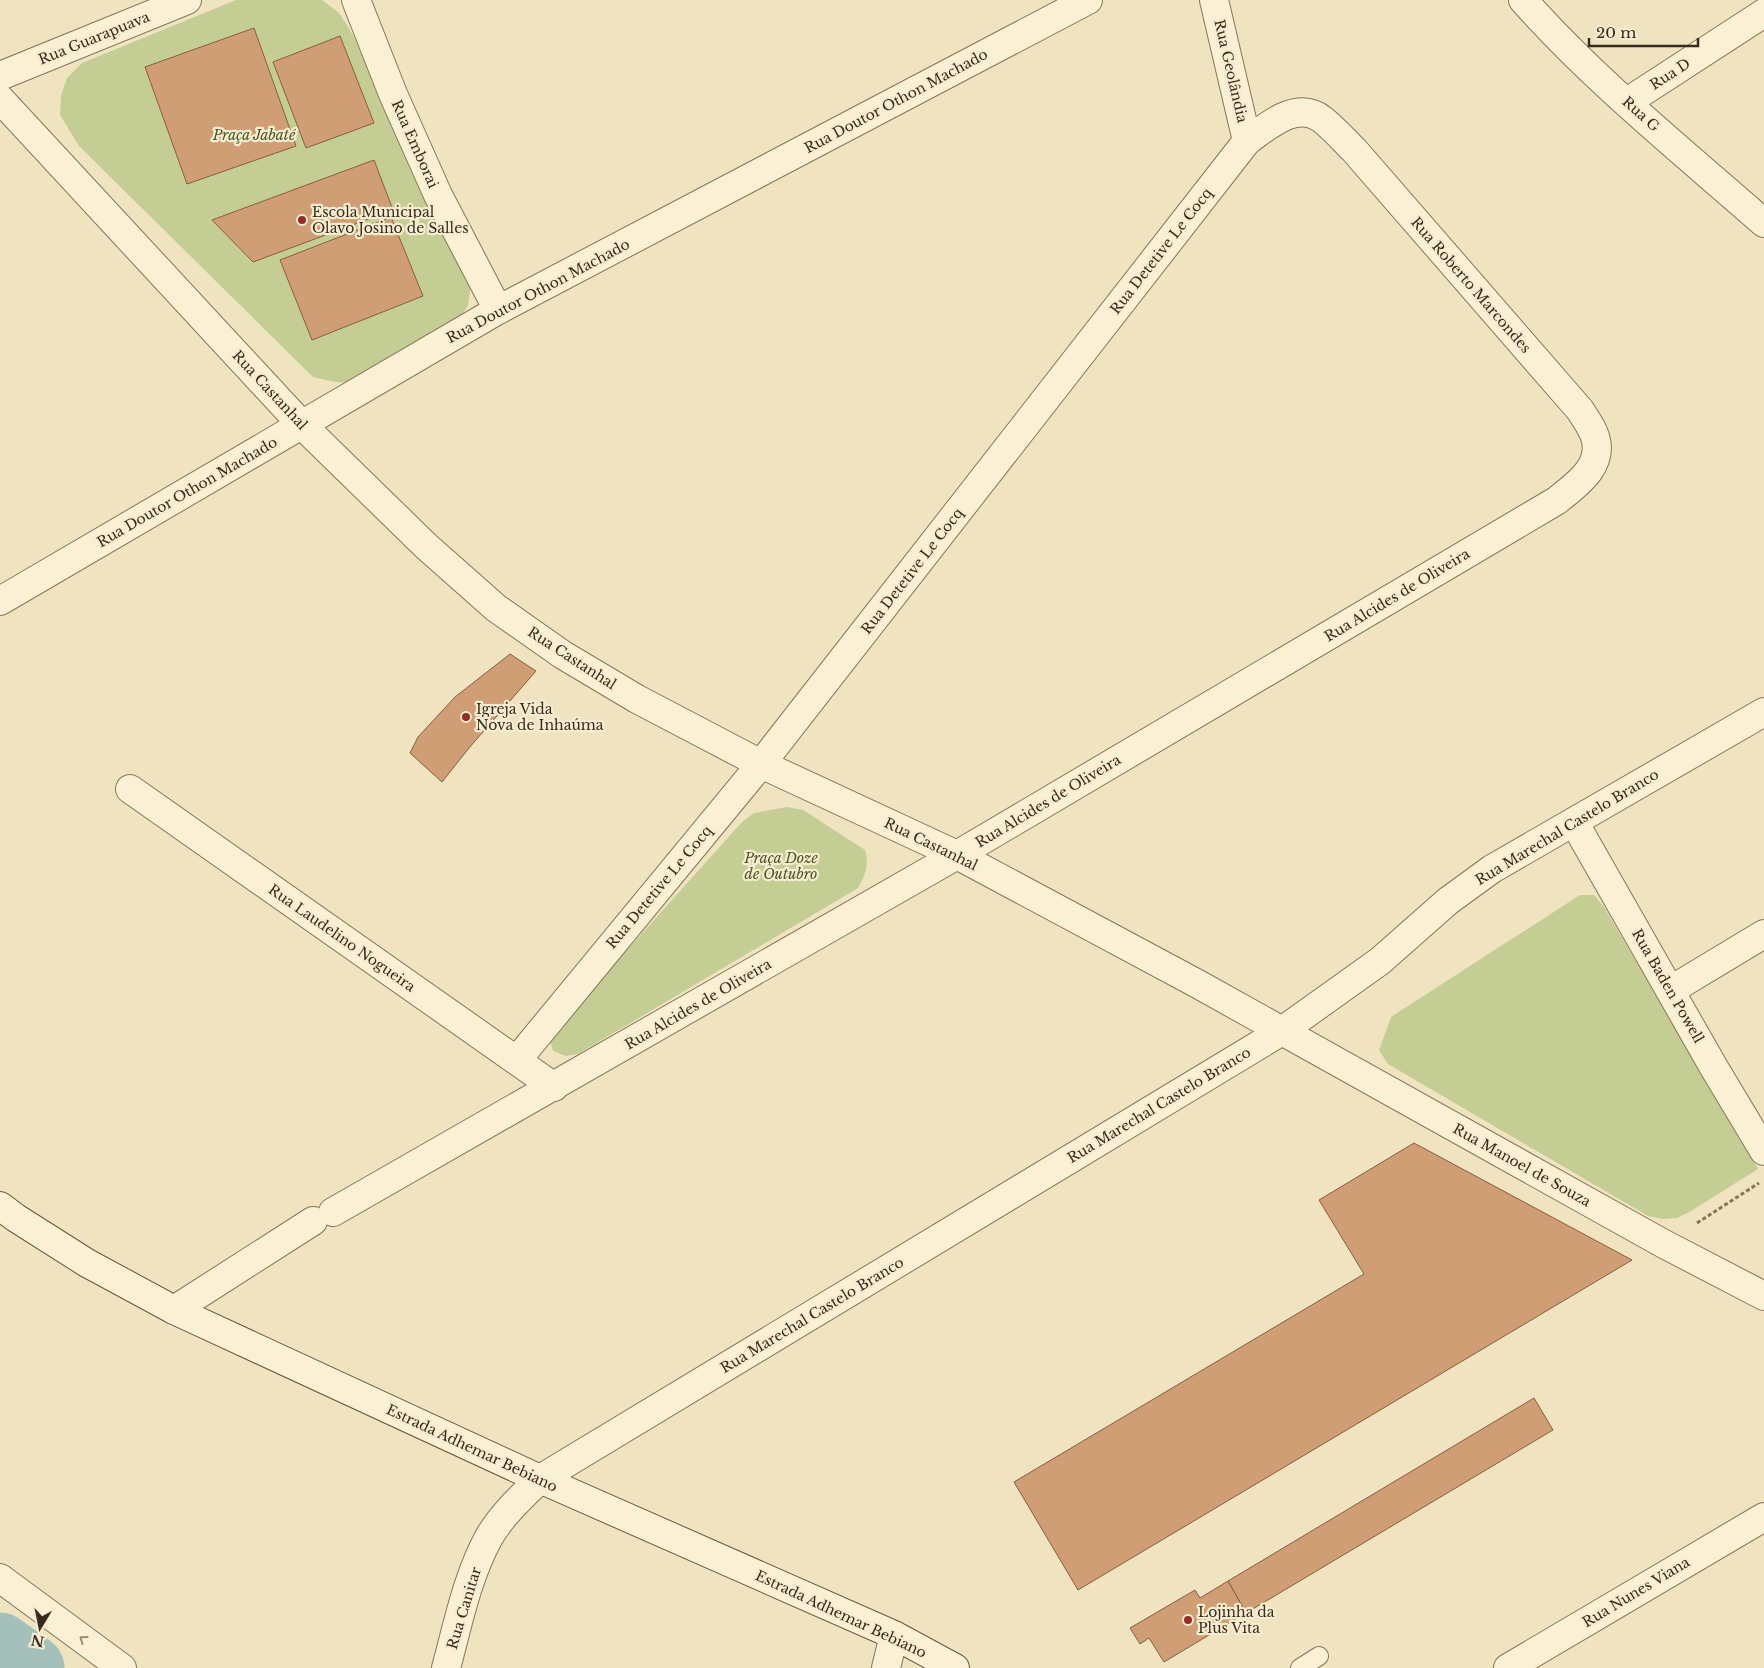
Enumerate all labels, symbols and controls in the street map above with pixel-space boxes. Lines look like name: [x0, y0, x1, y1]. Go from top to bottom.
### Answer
street label: Rua Guarapuava: [36, 7, 152, 69]
scale bar: [1589, 15, 1698, 47]
street label: Rua Geolândia: [1210, 18, 1252, 125]
text: 20 m: [1596, 23, 1636, 42]
street label: Rua Doutor Othon Machado: [801, 45, 991, 157]
street label: Rua D: [1646, 54, 1694, 94]
street label: Rua G: [1619, 93, 1663, 135]
street label: Rua Emborai: [388, 97, 443, 191]
park label: Praça Jabaté: [212, 126, 297, 144]
street label: Rua Detetive Le Cocq: [1106, 184, 1216, 318]
place label: Escola Municipal Olavo Josino de Salles: [312, 203, 469, 237]
street label: Rua Roberto Marcondes: [1407, 213, 1535, 357]
marker: Escola Municipal Olavo Josino de Salles: [296, 214, 308, 226]
street label: Rua Doutor Othon Machado: [443, 235, 633, 347]
street label: Rua Castanhal: [229, 347, 312, 434]
street label: Rua Doutor Othon Machado: [94, 433, 280, 551]
street label: Rua Detetive Le Cocq: [857, 504, 967, 638]
street label: Rua Alcides de Oliveira: [1321, 544, 1473, 646]
street label: Rua Castanhal: [524, 623, 620, 694]
place label: Igreja Vida Nova de Inhaúma: [476, 700, 604, 734]
marker: Igreja Vida Nova de Inhaúma: [460, 711, 472, 723]
street label: Rua Alcides de Oliveira: [972, 750, 1124, 852]
street label: Rua Marechal Castelo Branco: [1472, 765, 1662, 889]
street label: Rua Castanhal: [881, 814, 981, 875]
street label: Rua Detetive Le Cocq: [602, 821, 716, 952]
park label: Praça Doze de Outubro: [743, 849, 818, 883]
street label: Rua Laudelino Nogueira: [265, 880, 419, 996]
street label: Rua Baden Powell: [1628, 926, 1708, 1047]
street label: Rua Alcides de Oliveira: [622, 955, 775, 1053]
street label: Rua Marechal Castelo Branco: [1064, 1043, 1254, 1167]
street label: Rua Manoel de Souza: [1450, 1120, 1594, 1211]
street label: Rua Marechal Castelo Branco: [717, 1253, 907, 1377]
street label: Estrada Adhemar Bebiano: [384, 1400, 560, 1496]
street label: Rua Nunes Viana: [1579, 1553, 1693, 1631]
street label: Rua Canitar: [443, 1564, 485, 1651]
street label: Estrada Adhemar Bebiano: [753, 1566, 929, 1662]
north arrow: [15, 1603, 65, 1653]
place label: Lojinha da Plus Vita: [1198, 1603, 1275, 1637]
marker: Lojinha da Plus Vita: [1182, 1614, 1194, 1626]
text: N: [30, 1631, 46, 1651]
one-way arrow: [79, 1636, 89, 1645]

